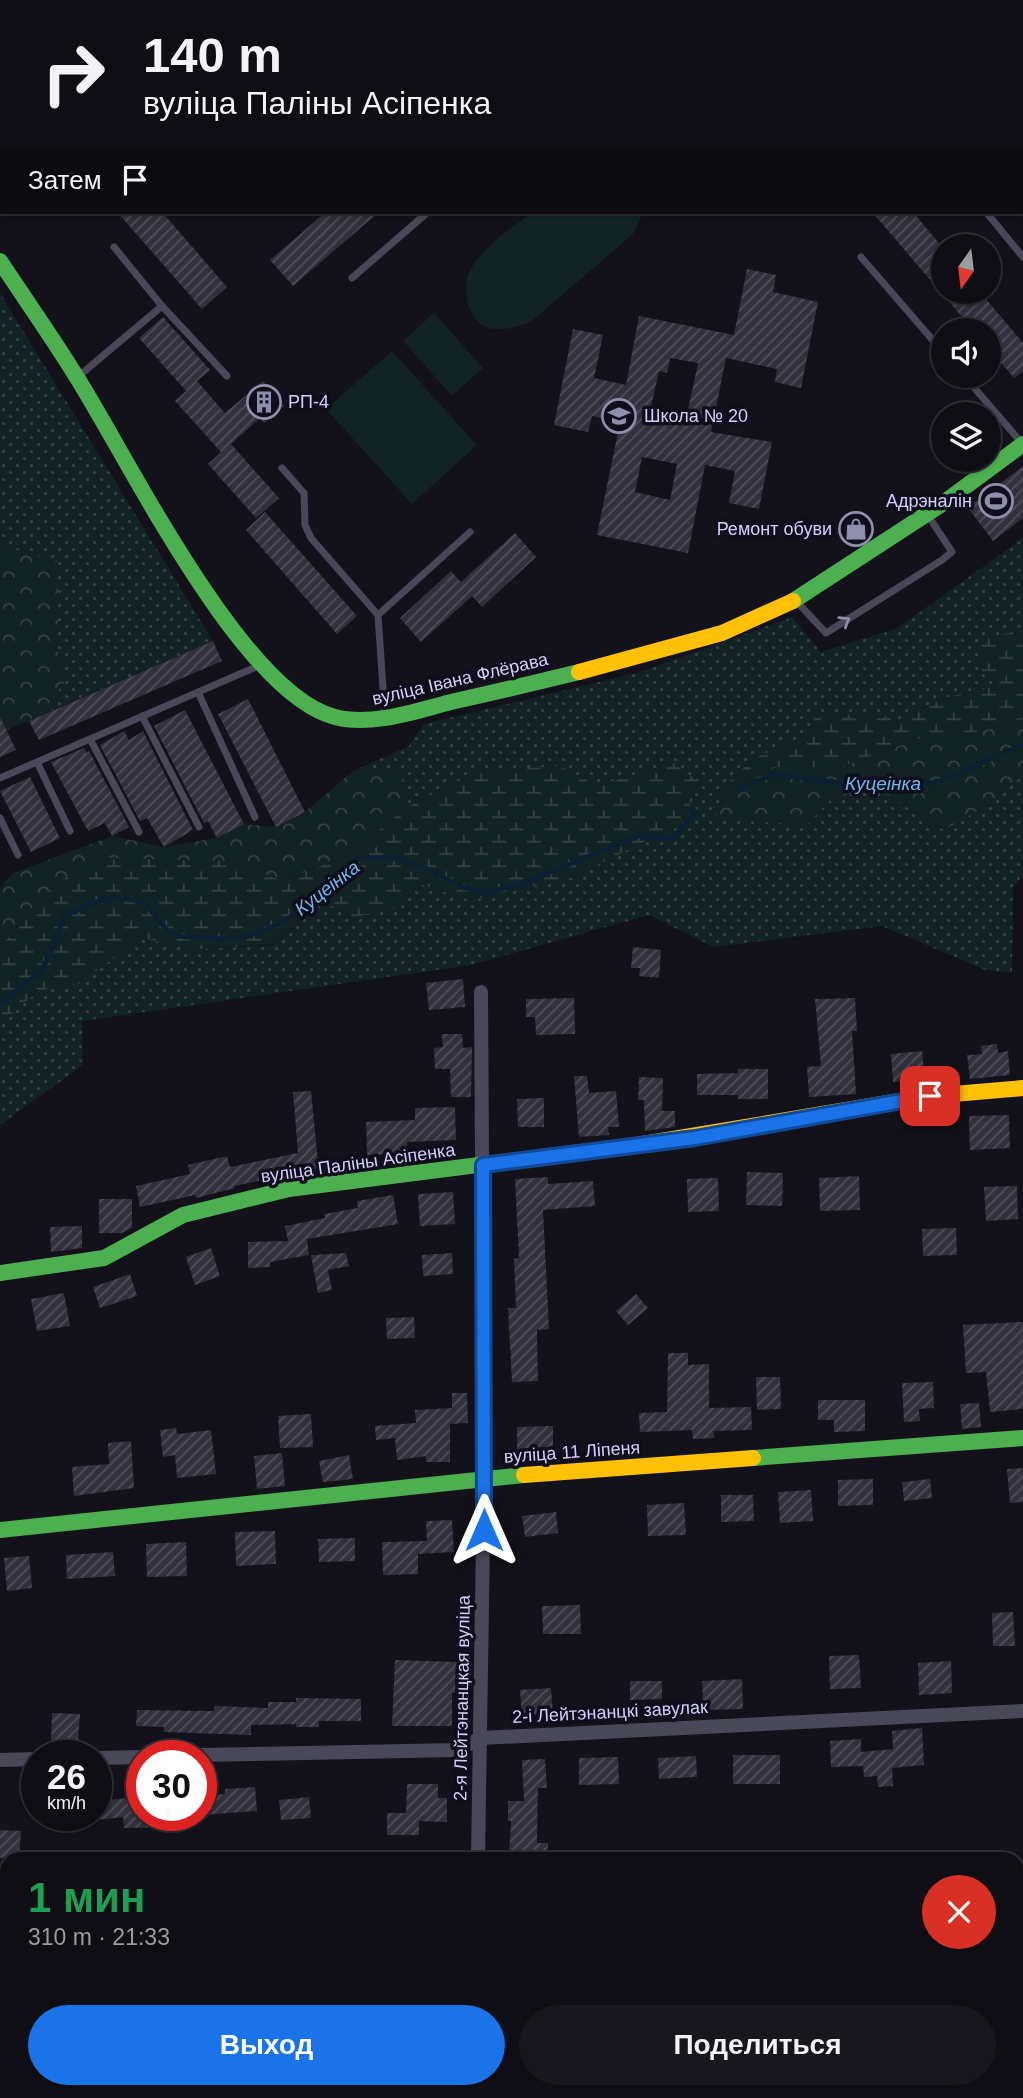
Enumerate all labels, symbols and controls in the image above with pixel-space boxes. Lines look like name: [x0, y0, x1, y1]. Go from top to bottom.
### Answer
icon: right: [28, 28, 119, 119]
text: 140 m: [143, 28, 282, 82]
text: вуліца Паліны Асіпенка: [143, 85, 491, 121]
icon: arrive: [116, 161, 154, 199]
text: Затем: [28, 165, 102, 195]
north arrow: [931, 234, 1001, 304]
map controls: [931, 234, 1001, 472]
button: sound: [931, 318, 1001, 388]
building icon: РП-4: [245, 383, 283, 421]
place label: РП-4: [288, 392, 329, 412]
school or university icon: Школа № 20: [600, 397, 638, 435]
button: layers: [931, 402, 1001, 472]
place label: Школа № 20: [644, 406, 748, 426]
sports icon: Адрэналін: [977, 482, 1015, 520]
place label: Адрэналін: [886, 491, 972, 511]
shop icon: Ремонт обуви: [837, 510, 875, 548]
place label: Ремонт обуви: [717, 519, 832, 539]
one-way arrow: [837, 616, 850, 629]
street label: вуліца Івана Флёрава: [370, 649, 551, 709]
water label: Куцеінка: [845, 773, 921, 794]
water label: Куцеінка: [291, 856, 363, 920]
pin: [900, 1066, 960, 1126]
icon: arrive: [911, 1077, 949, 1115]
street label: вуліца Паліны Асіпенка: [260, 1139, 457, 1187]
street label: вуліца 11 Ліпеня: [503, 1437, 641, 1467]
position arrow: [447, 1493, 521, 1567]
street label: 2-я Лейтэнанцкая вуліца: [450, 1594, 474, 1801]
street label: 2-і Лейтэнанцкі завулак: [512, 1697, 708, 1727]
speed limit sign: 30: [126, 1740, 217, 1831]
text: 26: [47, 1757, 86, 1796]
text: km/h: [47, 1793, 86, 1813]
text: 1 мин: [28, 1874, 145, 1921]
button: close: [922, 1875, 996, 1949]
text: 310 m · 21:33: [28, 1924, 170, 1950]
button: Выход: [28, 2005, 505, 2085]
button: Поделиться: [519, 2005, 996, 2085]

